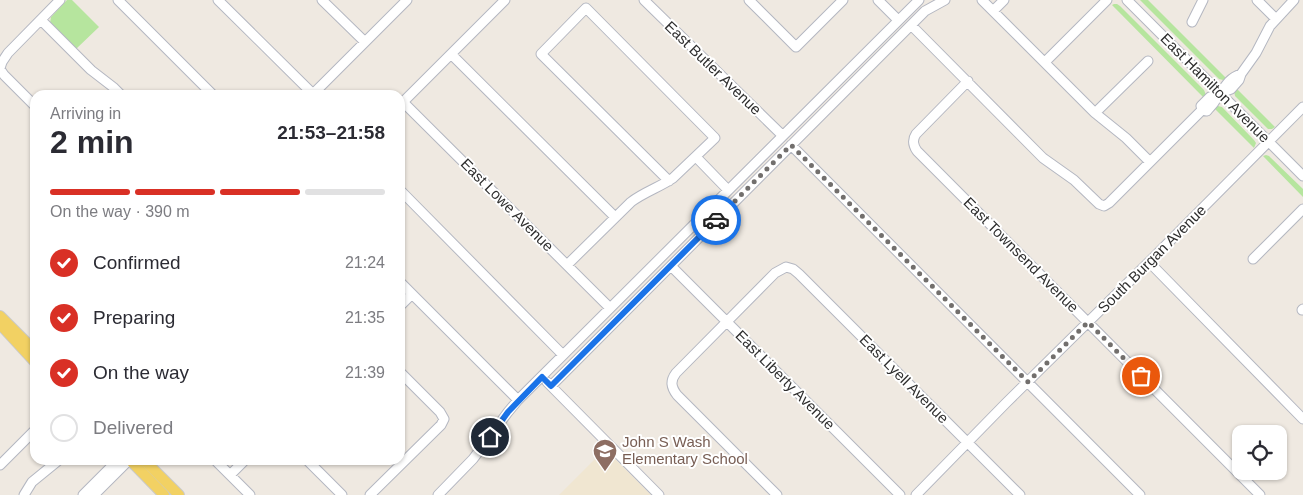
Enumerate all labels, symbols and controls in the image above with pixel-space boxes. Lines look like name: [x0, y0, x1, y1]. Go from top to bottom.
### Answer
street label: East Butler Avenue: [662, 17, 765, 118]
street label: East Hamilton Avenue: [1157, 30, 1273, 146]
text: Arriving in: [50, 105, 121, 122]
text: 21:53–21:58: [277, 122, 385, 143]
text: 2 min: [50, 124, 134, 160]
street label: East Lowe Avenue: [458, 155, 557, 254]
street label: East Townsend Avenue: [960, 194, 1082, 316]
courier: [691, 195, 741, 245]
street label: South Burgan Avenue: [1094, 201, 1209, 316]
text: On the way · 390 m: [50, 203, 190, 220]
icon: car: [702, 206, 730, 234]
icon: check: [50, 249, 78, 277]
text: Confirmed: [93, 252, 181, 273]
text: 21:24: [345, 254, 385, 271]
icon: check: [50, 304, 78, 332]
text: Preparing: [93, 307, 175, 328]
text: 21:35: [345, 309, 385, 326]
street label: East Liberty Avenue: [732, 327, 838, 433]
street label: East Lyell Avenue: [856, 331, 952, 427]
pin: [1120, 355, 1162, 397]
icon: check: [50, 359, 78, 387]
text: On the way: [93, 362, 189, 383]
icon: bag: [1127, 362, 1155, 390]
text: 21:39: [345, 364, 385, 381]
pin: [469, 416, 511, 458]
text: Delivered: [93, 417, 173, 438]
icon: home: [476, 423, 504, 451]
map controls: [1232, 425, 1287, 480]
button: locate: [1232, 425, 1287, 480]
place label: John S Wash Elementary School: [622, 433, 748, 467]
school or university icon: John S Wash Elementary School: [592, 438, 618, 472]

